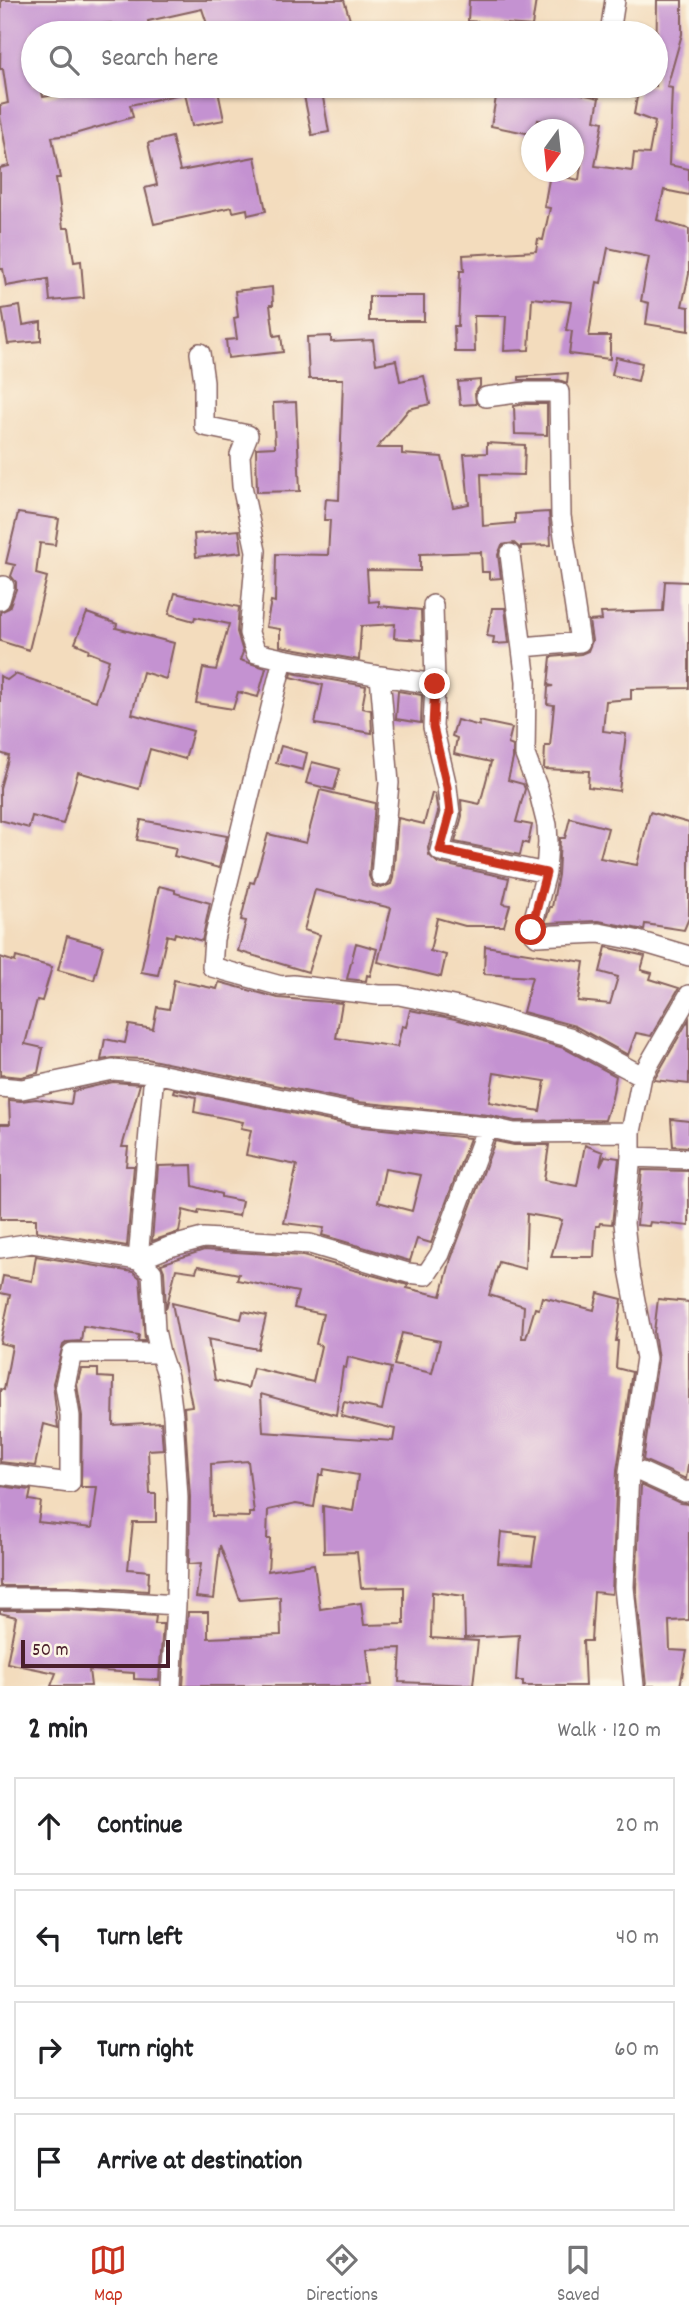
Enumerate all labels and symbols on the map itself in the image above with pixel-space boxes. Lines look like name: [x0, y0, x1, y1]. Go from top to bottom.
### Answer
north arrow: [521, 119, 584, 182]
route end: [419, 668, 450, 699]
route start: [515, 914, 546, 945]
scale bar: [21, 1637, 170, 1669]

